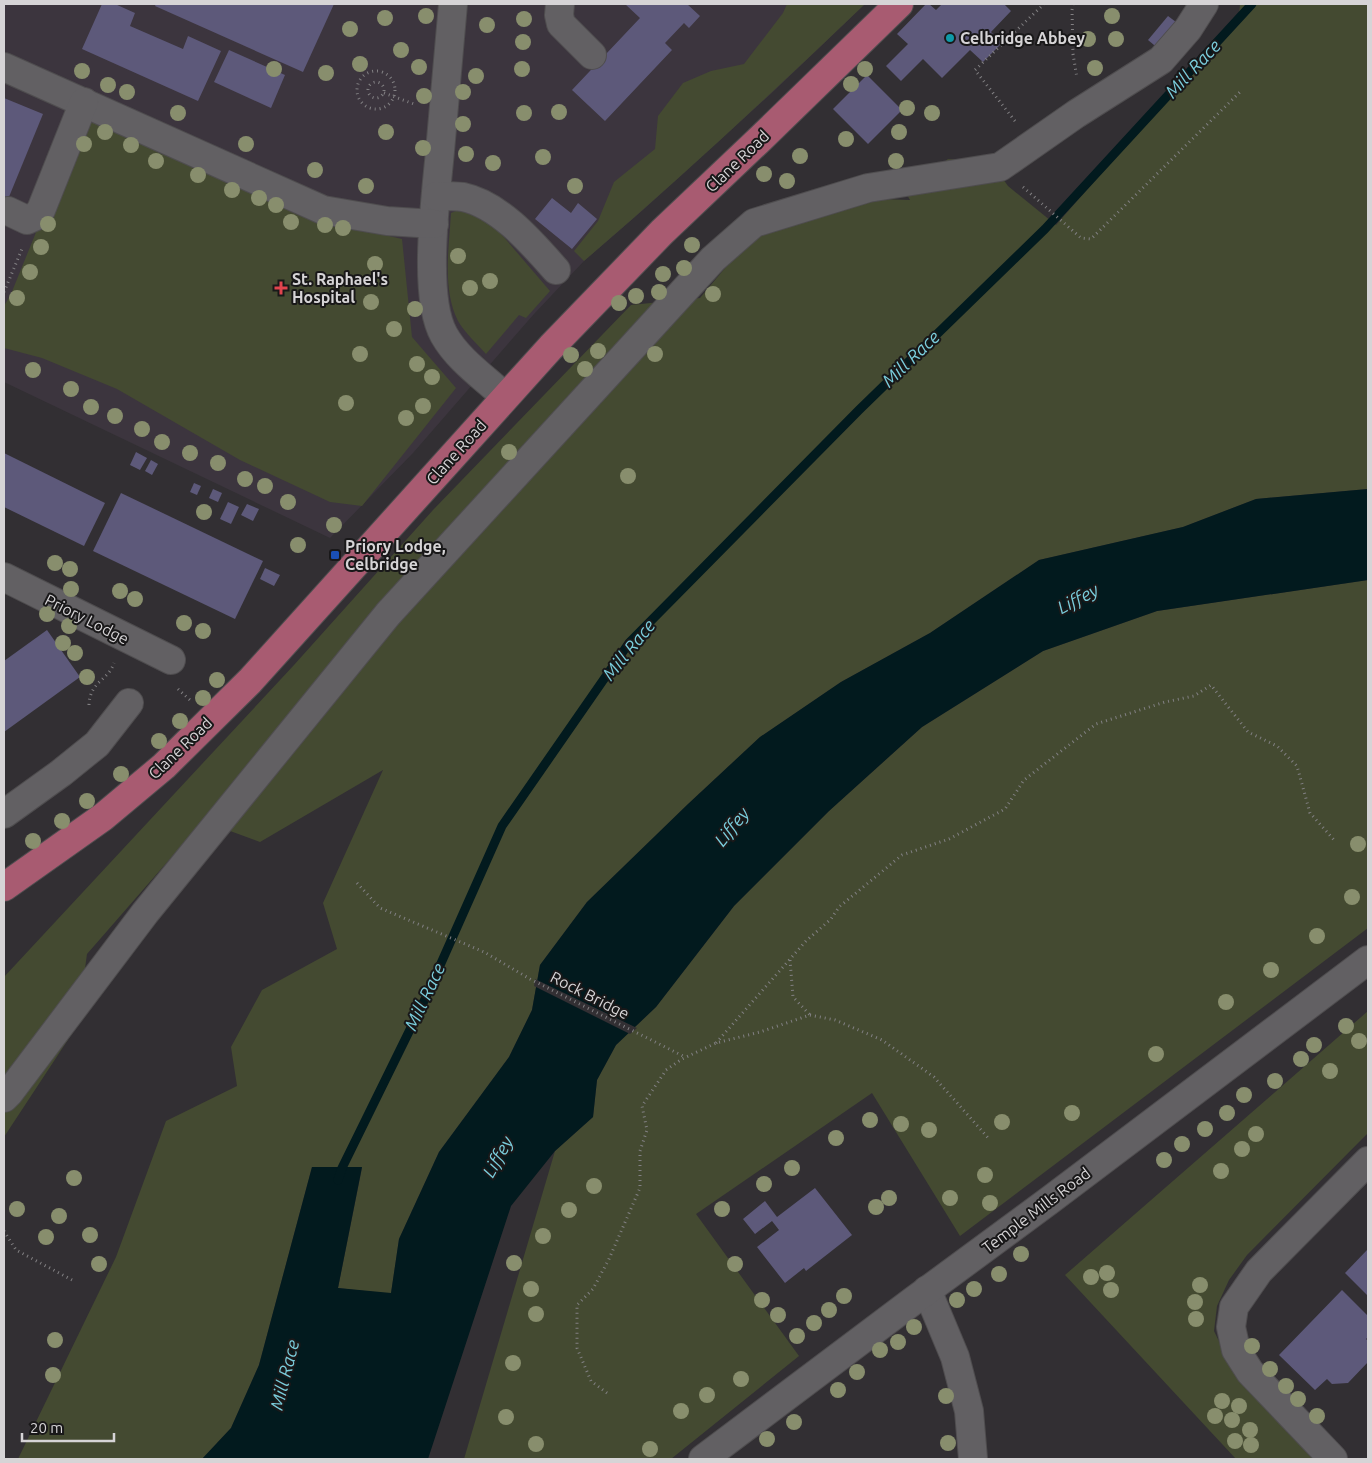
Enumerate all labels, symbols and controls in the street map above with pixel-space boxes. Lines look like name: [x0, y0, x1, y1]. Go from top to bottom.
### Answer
place label: Celbridge Abbey: [960, 29, 1085, 47]
marker: Celbridge Abbey: [944, 32, 956, 44]
water label: Mill Race: [1160, 35, 1224, 101]
street label: Clane Road: [702, 126, 772, 196]
place label: St. Raphael's Hospital: [292, 270, 388, 306]
marker: St. Raphael's Hospital: [274, 281, 288, 295]
water label: Mill Race: [878, 326, 943, 390]
street label: Clane Road: [422, 416, 490, 488]
place label: Priory Lodge, Celbridge: [345, 537, 446, 573]
marker: Priory Lodge, Celbridge: [329, 549, 341, 561]
water label: Liffey: [1054, 579, 1102, 618]
street label: Priory Lodge: [42, 590, 132, 648]
water label: Mill Race: [598, 615, 659, 684]
street label: Clane Road: [145, 713, 215, 783]
water label: Liffey: [710, 803, 754, 850]
water label: Mill Race: [400, 960, 448, 1033]
street label: Rock Bridge: [548, 967, 632, 1023]
water label: Liffey: [478, 1132, 518, 1181]
street label: Temple Mills Road: [978, 1164, 1094, 1256]
water label: Mill Race: [266, 1337, 302, 1412]
scale bar: [22, 1410, 115, 1442]
text: 20 m: [30, 1419, 63, 1436]

